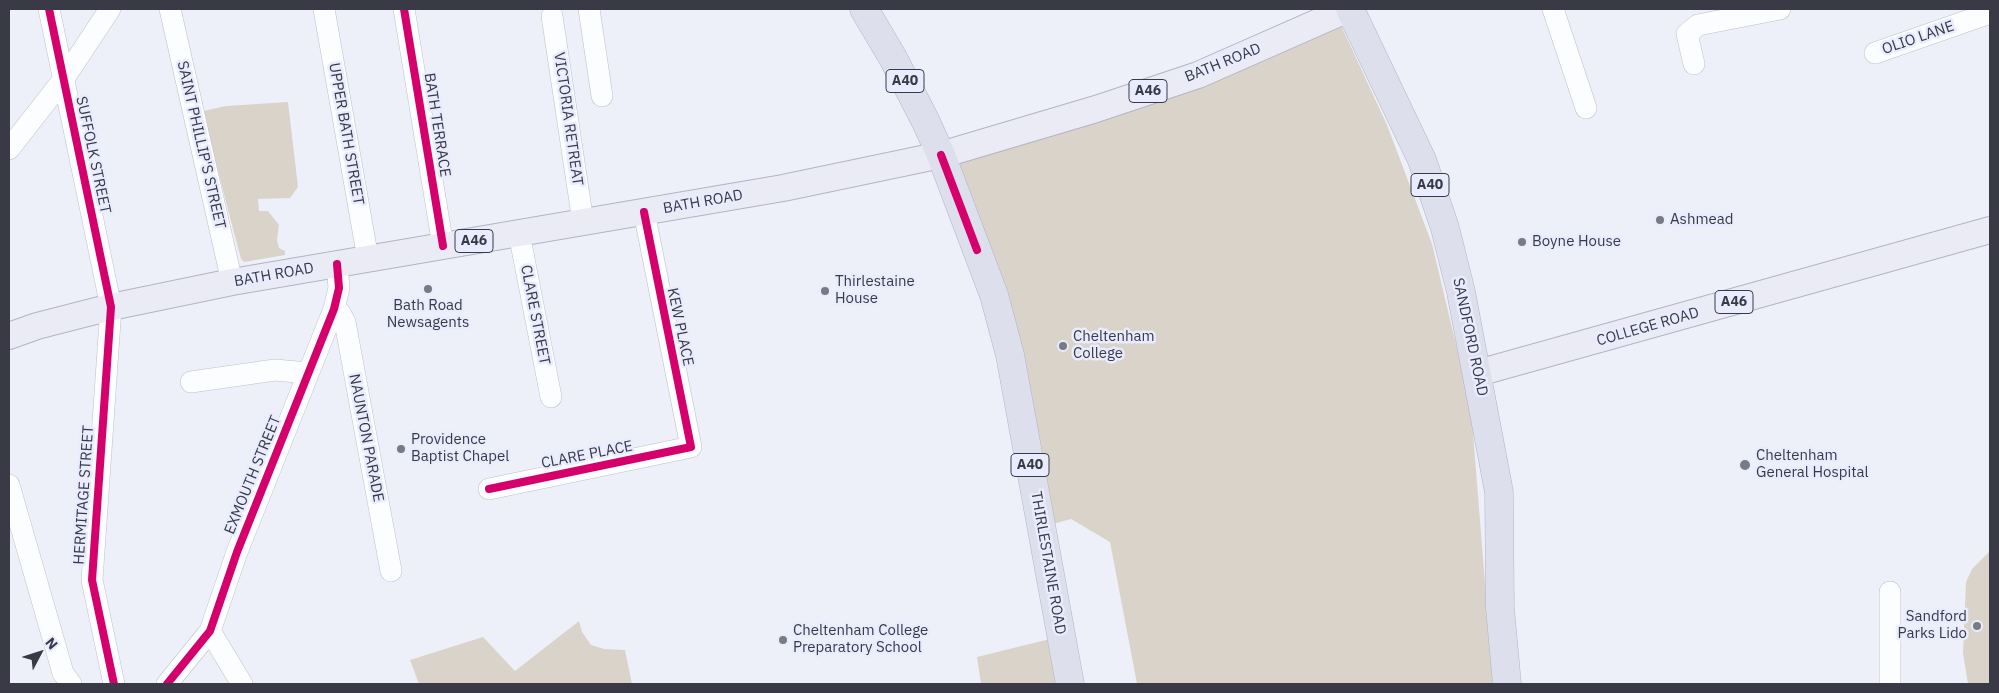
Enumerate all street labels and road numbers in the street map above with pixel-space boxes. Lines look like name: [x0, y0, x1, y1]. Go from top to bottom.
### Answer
street label: OLIO LANE: [1880, 17, 1956, 59]
street label: BATH ROAD: [1182, 40, 1264, 86]
street label: VICTORIA RETREAT: [550, 51, 586, 187]
street label: SAINT PHILLIP'S STREET: [173, 59, 229, 231]
street label: UPPER BATH STREET: [325, 62, 367, 206]
road number: A40: [886, 70, 924, 92]
street label: BATH TERRACE: [420, 72, 454, 178]
road number: A46: [1129, 80, 1167, 102]
street label: SUFFOLK STREET: [72, 95, 114, 215]
road number: A40: [1411, 174, 1449, 196]
street label: BATH ROAD: [662, 186, 744, 218]
road number: A46: [455, 230, 493, 252]
street label: BATH ROAD: [233, 259, 315, 291]
street label: CLARE STREET: [516, 264, 554, 366]
street label: SANDFORD ROAD: [1449, 276, 1491, 398]
street label: KEW PLACE: [663, 286, 697, 368]
road number: A46: [1715, 290, 1753, 314]
street label: COLLEGE ROAD: [1595, 304, 1701, 350]
street label: NAUNTON PARADE: [345, 373, 387, 503]
street label: EXMOUTH STREET: [221, 413, 285, 537]
street label: HERMITAGE STREET: [70, 425, 98, 565]
street label: CLARE PLACE: [540, 437, 634, 473]
road number: A40: [1011, 454, 1049, 476]
street label: THIRLESTAINE ROAD: [1027, 490, 1069, 636]

